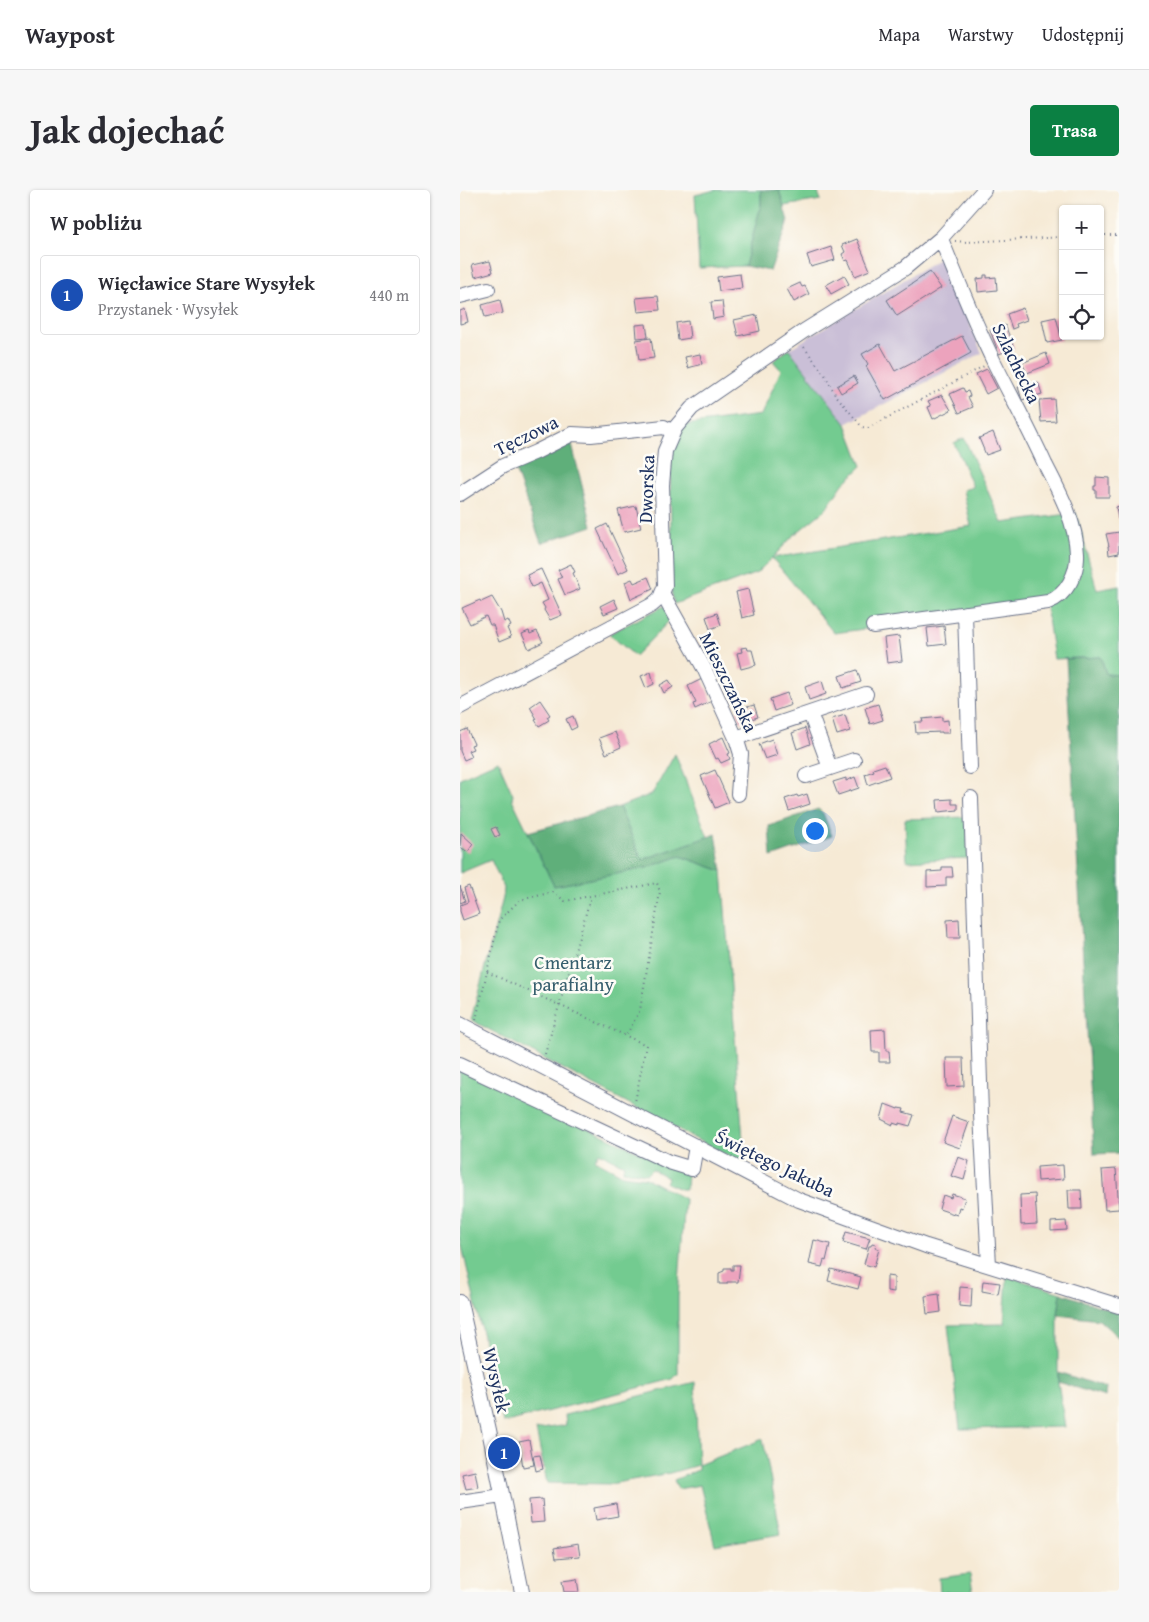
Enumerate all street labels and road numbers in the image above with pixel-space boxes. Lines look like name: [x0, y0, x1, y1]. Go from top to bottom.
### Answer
street label: Szlachecka: [985, 318, 1049, 408]
street label: Tęczowa: [489, 408, 563, 462]
street label: Dworska: [631, 454, 661, 524]
street label: Mieszczańska: [693, 627, 765, 737]
street label: Świętego Jakuba: [711, 1122, 839, 1204]
street label: Wysyłek: [476, 1344, 518, 1416]

